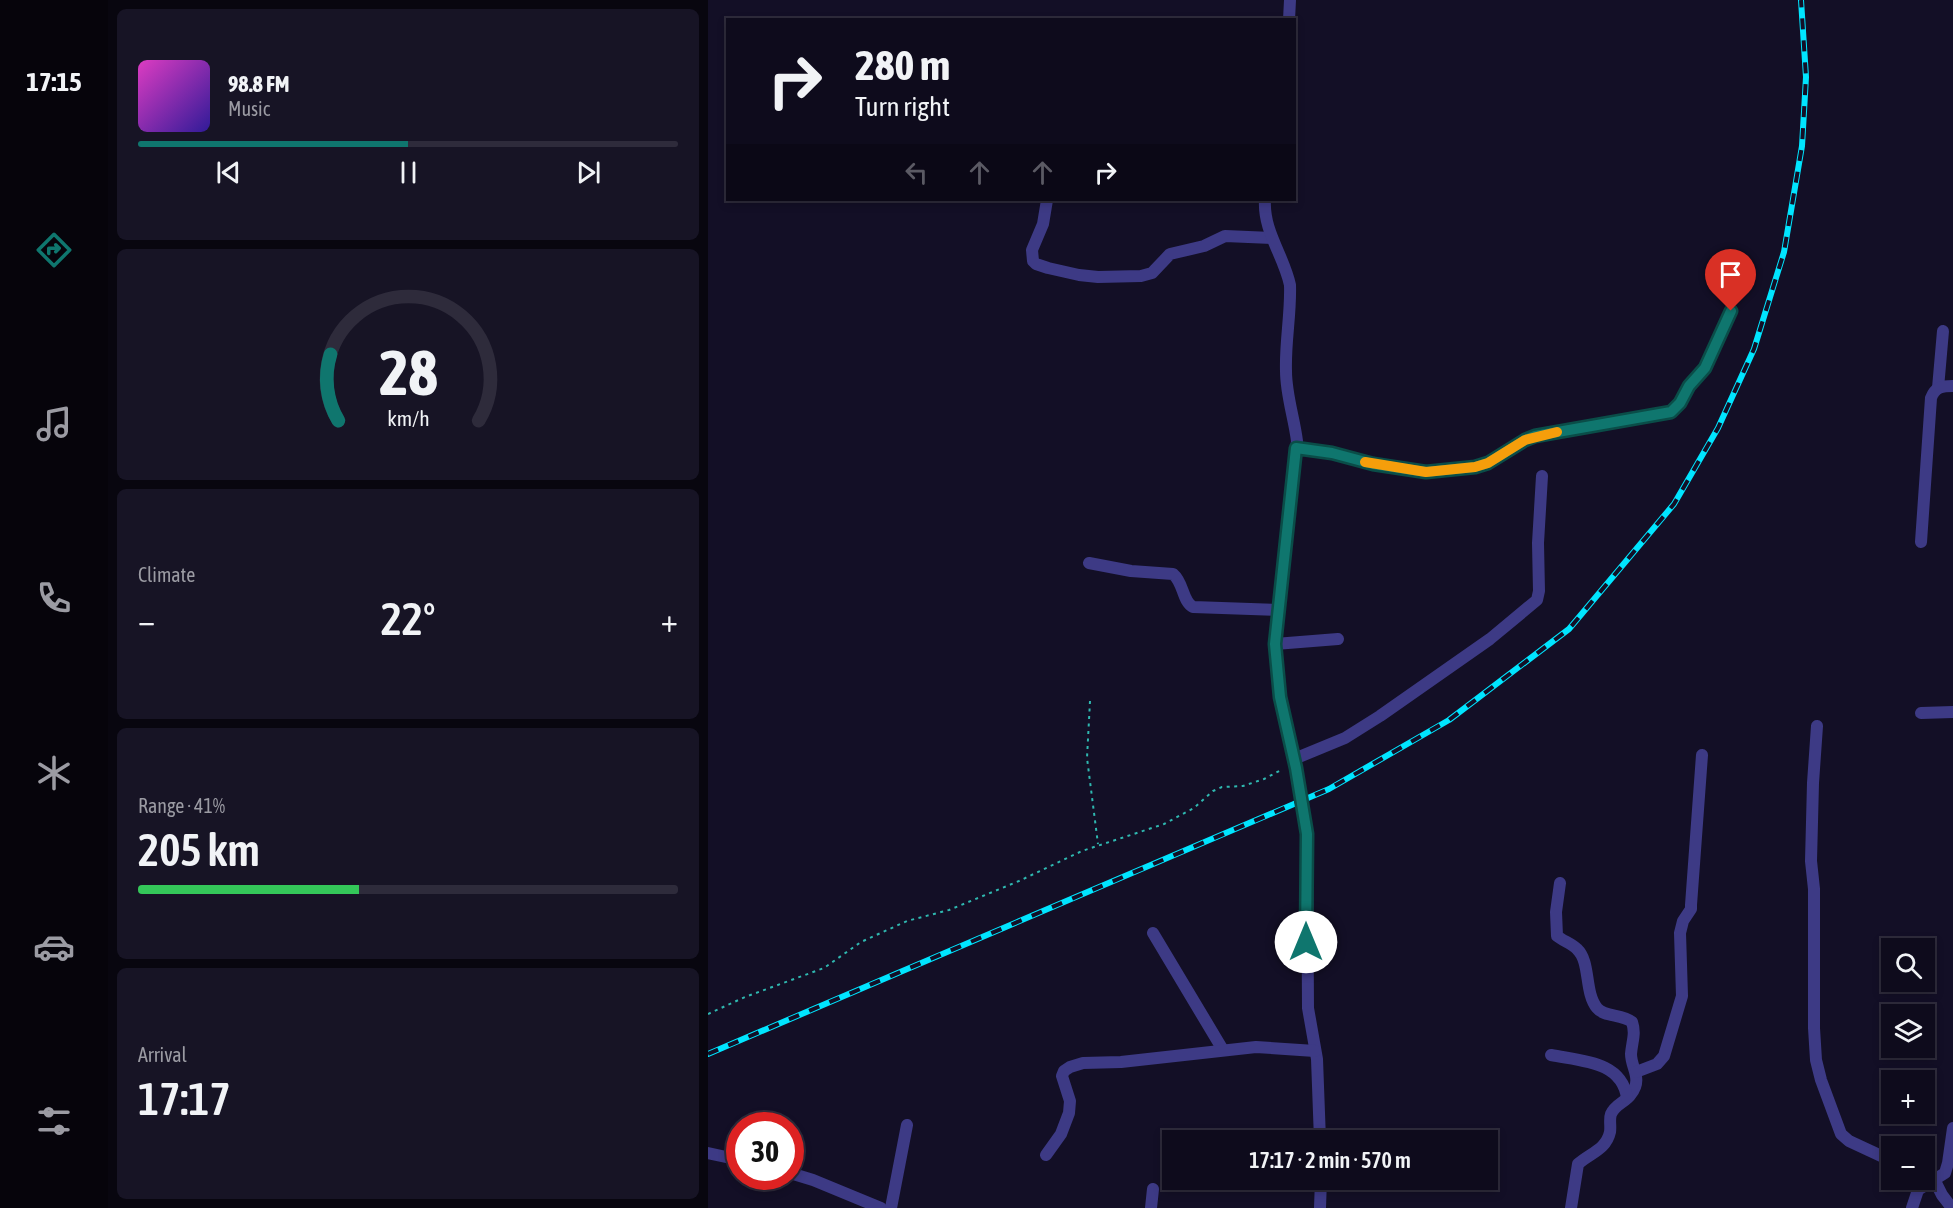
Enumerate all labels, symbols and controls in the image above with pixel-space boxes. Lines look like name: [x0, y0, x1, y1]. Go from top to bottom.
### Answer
text: 280 m: [855, 41, 950, 89]
icon: right: [756, 42, 834, 120]
text: 17:15: [26, 66, 82, 97]
text: 98.8 FM: [228, 71, 290, 97]
text: Turn right: [855, 91, 950, 122]
text: Music: [228, 97, 270, 120]
icon: previous: [212, 156, 245, 189]
icon: pause: [392, 156, 425, 189]
icon: next: [572, 156, 605, 189]
icon: left: [900, 156, 933, 189]
icon: ahead: [963, 156, 996, 189]
icon: ahead: [1026, 156, 1059, 189]
icon: right: [1089, 156, 1122, 189]
icon: directions: [33, 229, 75, 271]
pin: [1705, 249, 1756, 311]
icon: arrive: [1714, 258, 1747, 291]
text: 28: [379, 337, 437, 408]
icon: music: [33, 403, 75, 445]
text: km/h: [387, 407, 429, 432]
text: Climate: [138, 563, 195, 586]
icon: phone: [33, 577, 75, 619]
text: 22°: [381, 593, 435, 645]
text: −: [138, 601, 155, 639]
text: +: [661, 601, 678, 639]
icon: climate: [33, 752, 75, 794]
text: Range · 41%: [138, 794, 225, 817]
text: 205 km: [138, 824, 260, 876]
position arrow: [1274, 910, 1338, 974]
icon: car: [33, 926, 75, 968]
map controls: [1881, 938, 1935, 1190]
button: search: [1881, 938, 1935, 992]
button: layers: [1881, 1004, 1935, 1058]
text: Arrival: [138, 1043, 187, 1066]
button: +: [1881, 1070, 1935, 1124]
text: 17:17: [138, 1073, 231, 1125]
icon: filters: [33, 1100, 75, 1142]
speed limit sign: 30: [726, 1112, 804, 1190]
button: −: [1881, 1136, 1935, 1190]
text: 17:17 · 2 min · 570 m: [1249, 1147, 1411, 1173]

